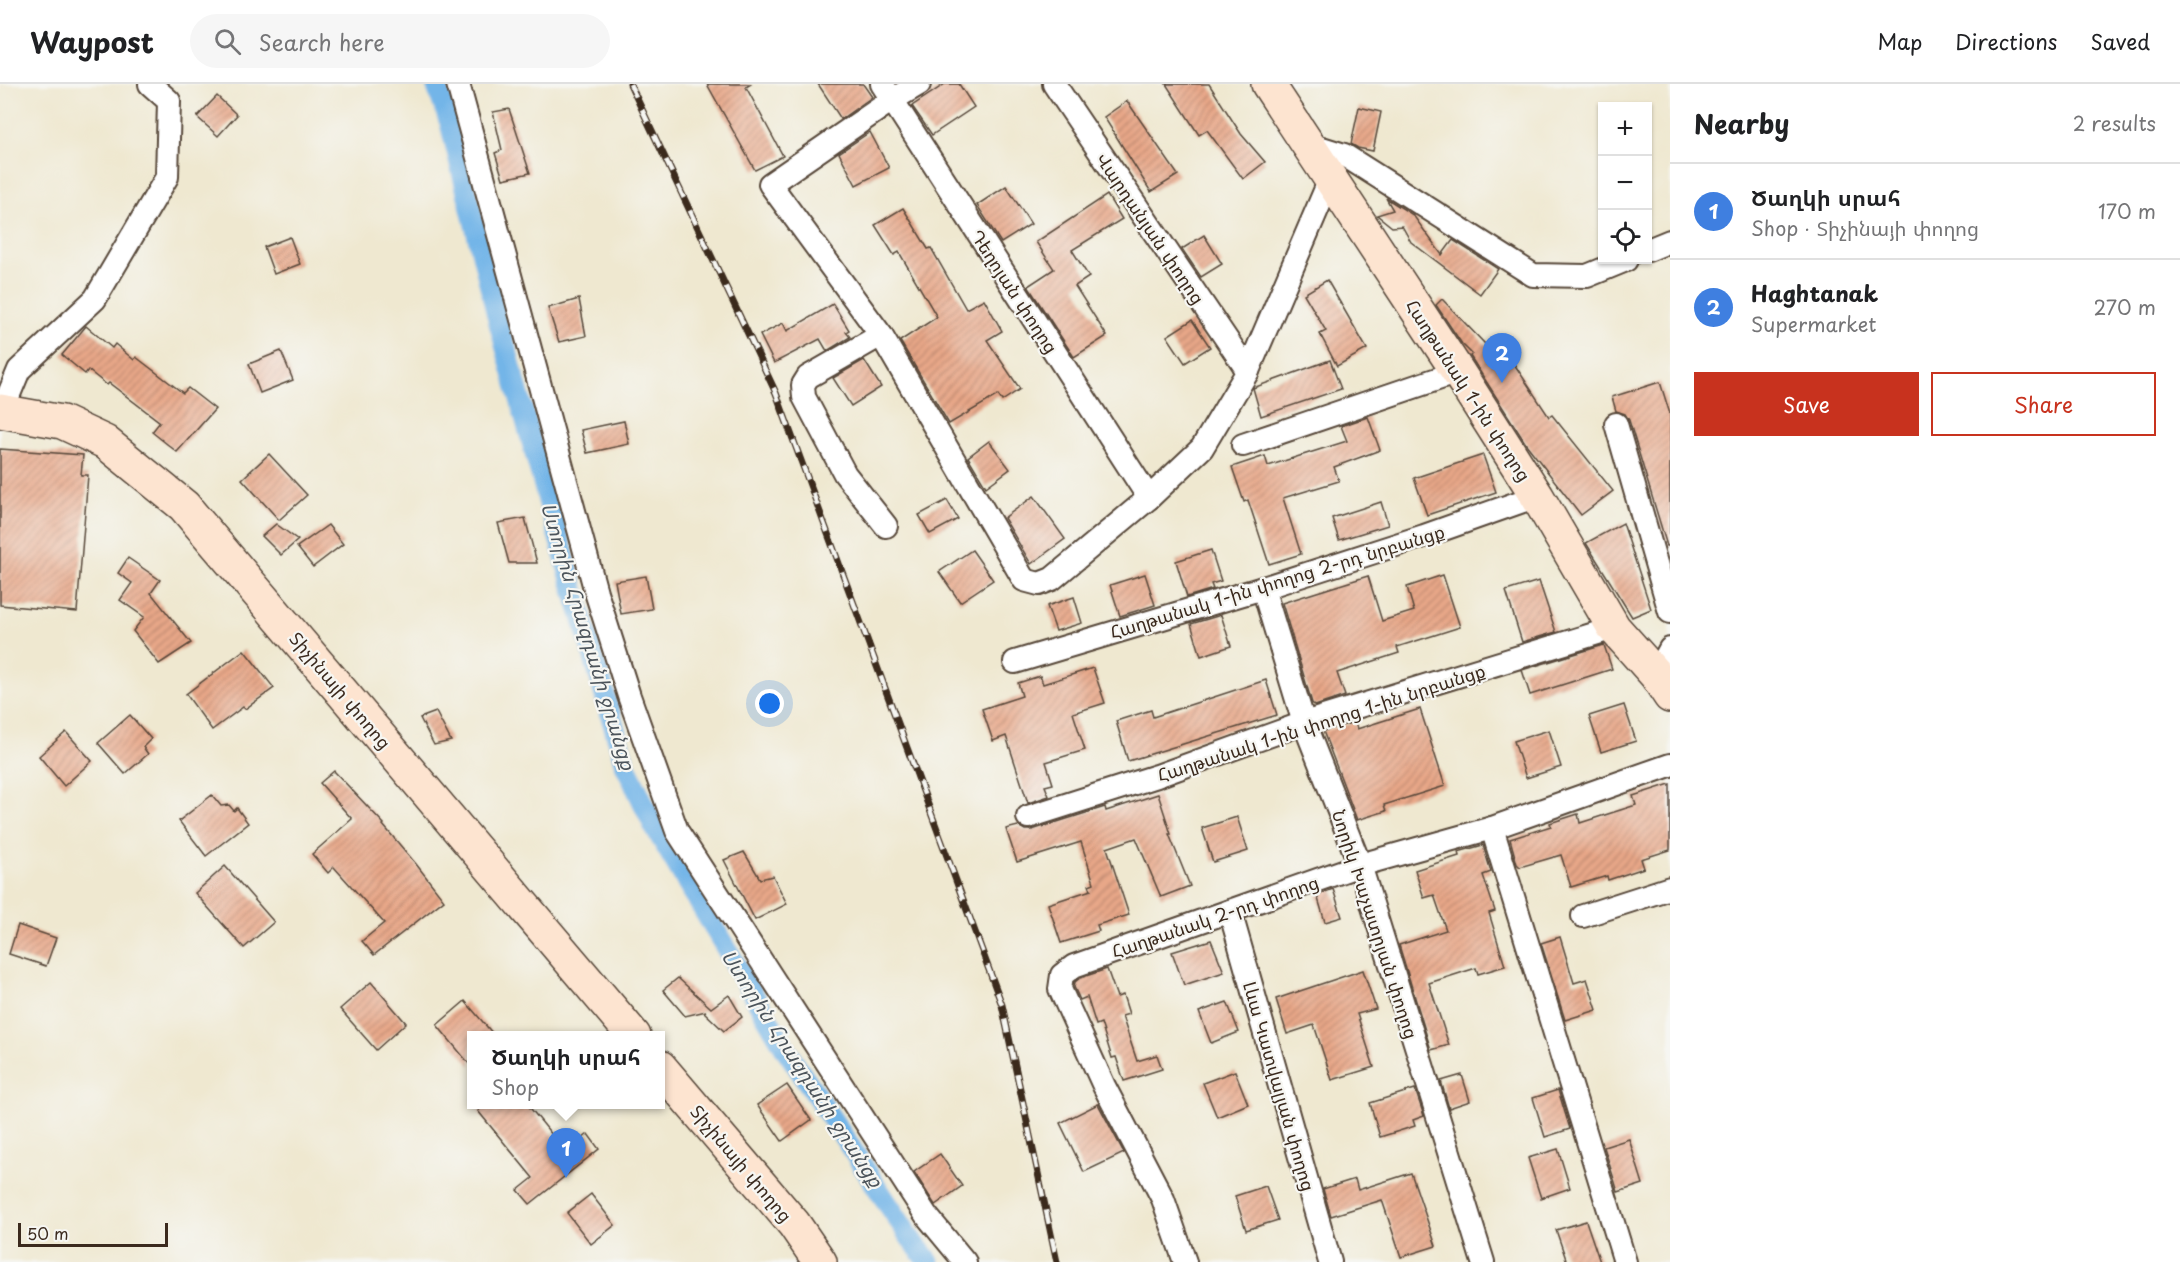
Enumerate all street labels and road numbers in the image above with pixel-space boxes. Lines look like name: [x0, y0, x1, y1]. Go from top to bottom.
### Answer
street label: Վարդանյան փողոց: [1090, 147, 1212, 309]
street label: Դեղոյան փողոց: [965, 224, 1065, 358]
street label: Հաղթանակ 1-ին փողոց: [1400, 294, 1538, 486]
street label: Հաղթանակ 1-ին փողոց 2-րդ նրբանցք: [1106, 517, 1448, 645]
street label: Տիչինայի փողոց: [284, 625, 398, 755]
street label: Հաղթանակ 1-ին փողոց 1-ին նրբանցք: [1154, 656, 1488, 788]
street label: Նորիկ Խաչատրյան փողոց: [1326, 806, 1426, 1042]
street label: Հաղթանակ 2-րդ փողոց: [1108, 868, 1322, 964]
street label: Լևա Կատվալյան փողոց: [1237, 978, 1323, 1194]
street label: Տիչինայի փողոց: [685, 1098, 799, 1228]

